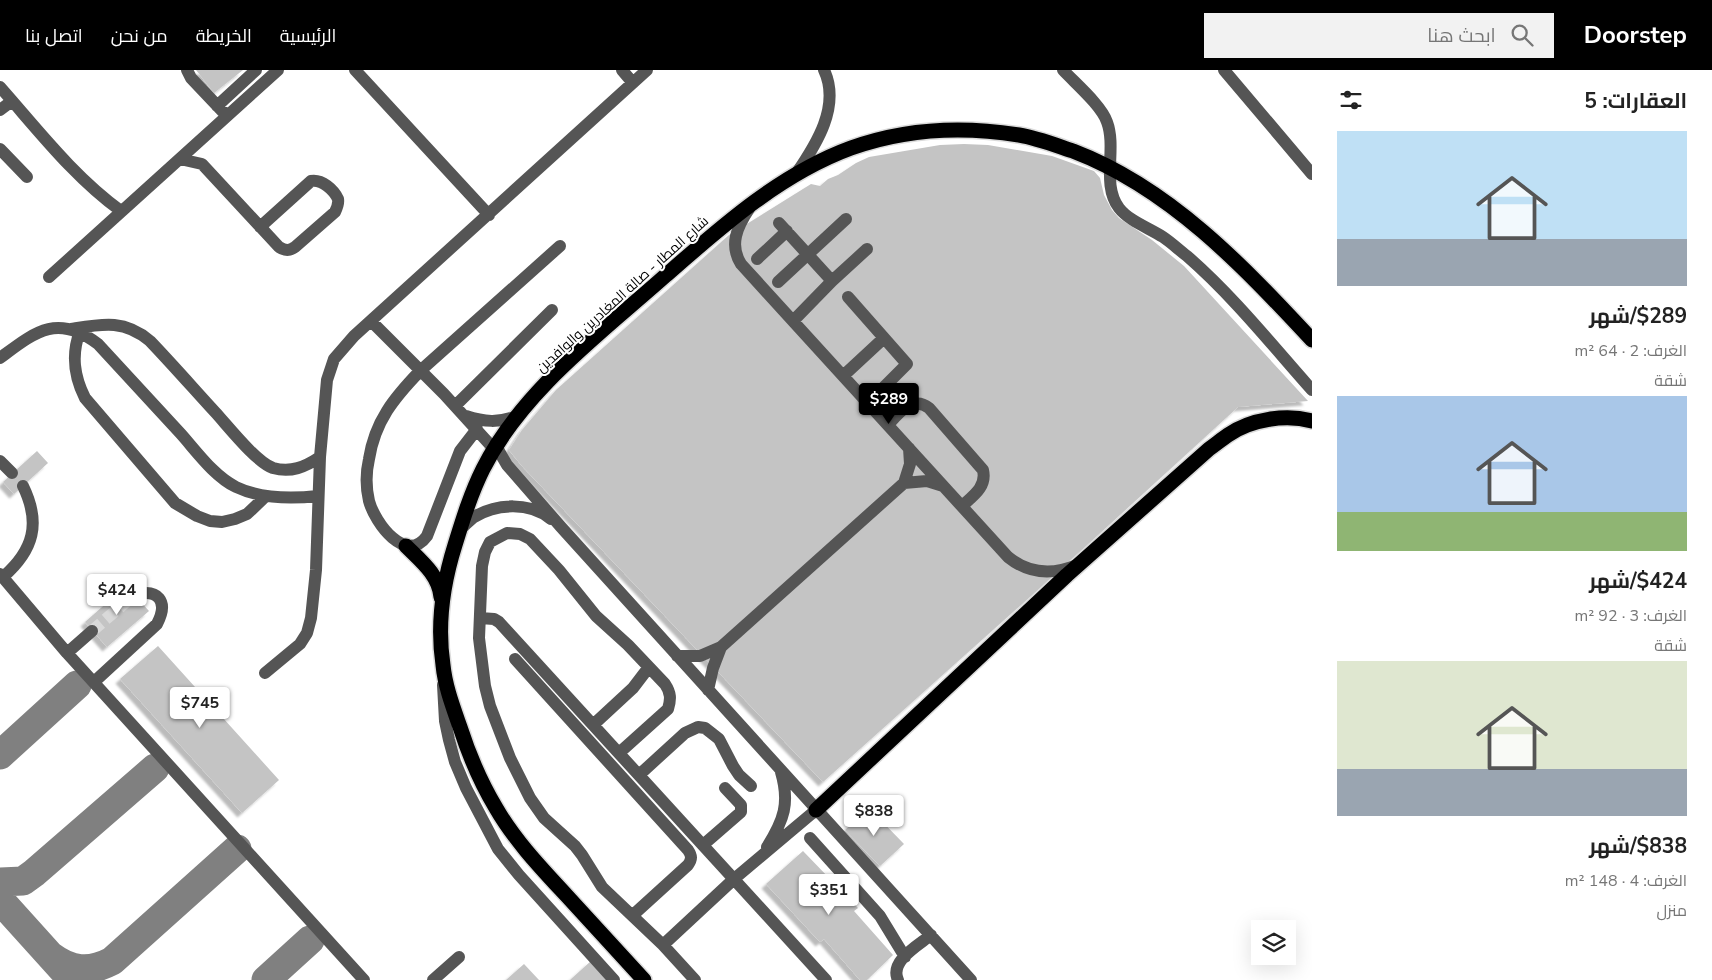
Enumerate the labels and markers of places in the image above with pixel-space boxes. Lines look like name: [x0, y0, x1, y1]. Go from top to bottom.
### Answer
pin: $289: [859, 382, 919, 425]
pin: $424: [87, 574, 147, 616]
pin: $745: [170, 686, 230, 729]
pin: $838: [844, 794, 904, 837]
pin: $351: [799, 874, 859, 916]

